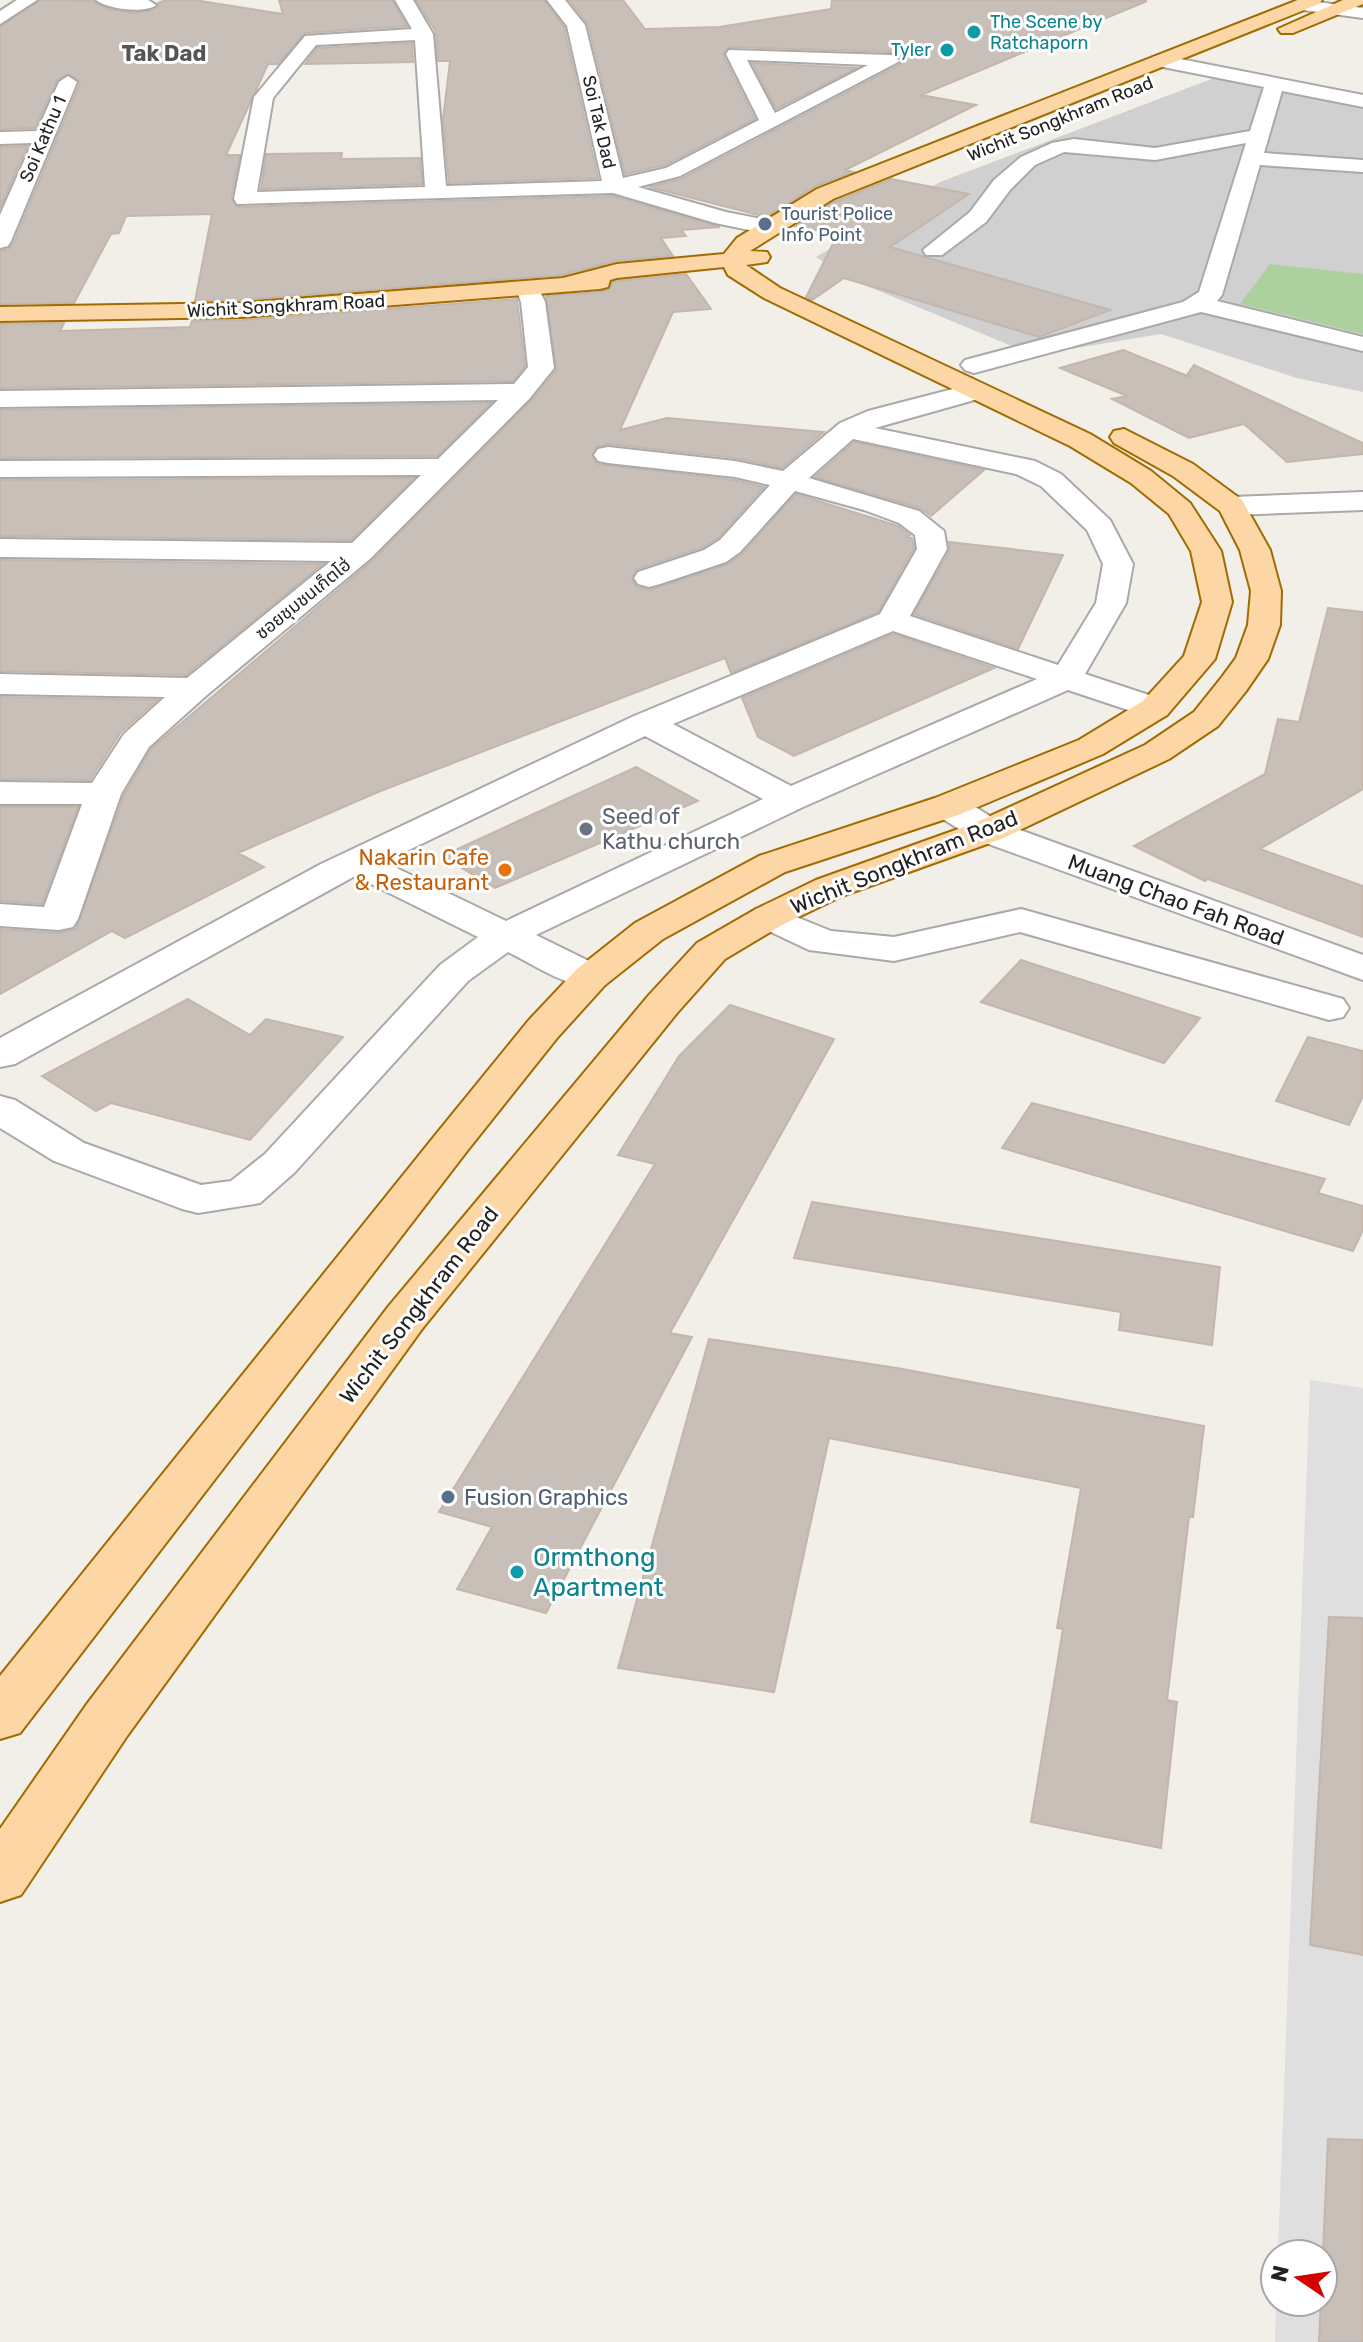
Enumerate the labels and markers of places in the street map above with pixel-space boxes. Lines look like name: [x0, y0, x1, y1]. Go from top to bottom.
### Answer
place label: The Scene by Ratchaporn: [990, 11, 1102, 54]
marker: The Scene by Ratchaporn: [965, 23, 983, 41]
place label: Tyler: [891, 39, 931, 61]
marker: Tyler: [938, 41, 956, 59]
place label: Tourist Police Info Point: [781, 203, 893, 246]
marker: Tourist Police Info Point: [756, 215, 774, 233]
place label: Seed of Kathu church: [602, 803, 740, 855]
marker: Seed of Kathu church: [577, 820, 595, 838]
place label: Nakarin Cafe & Restaurant: [354, 844, 489, 896]
marker: Nakarin Cafe & Restaurant: [496, 861, 514, 879]
place label: Fusion Graphics: [464, 1484, 628, 1511]
marker: Fusion Graphics: [439, 1488, 457, 1506]
place label: Ormthong Apartment: [533, 1542, 664, 1603]
marker: Ormthong Apartment: [508, 1563, 526, 1581]

